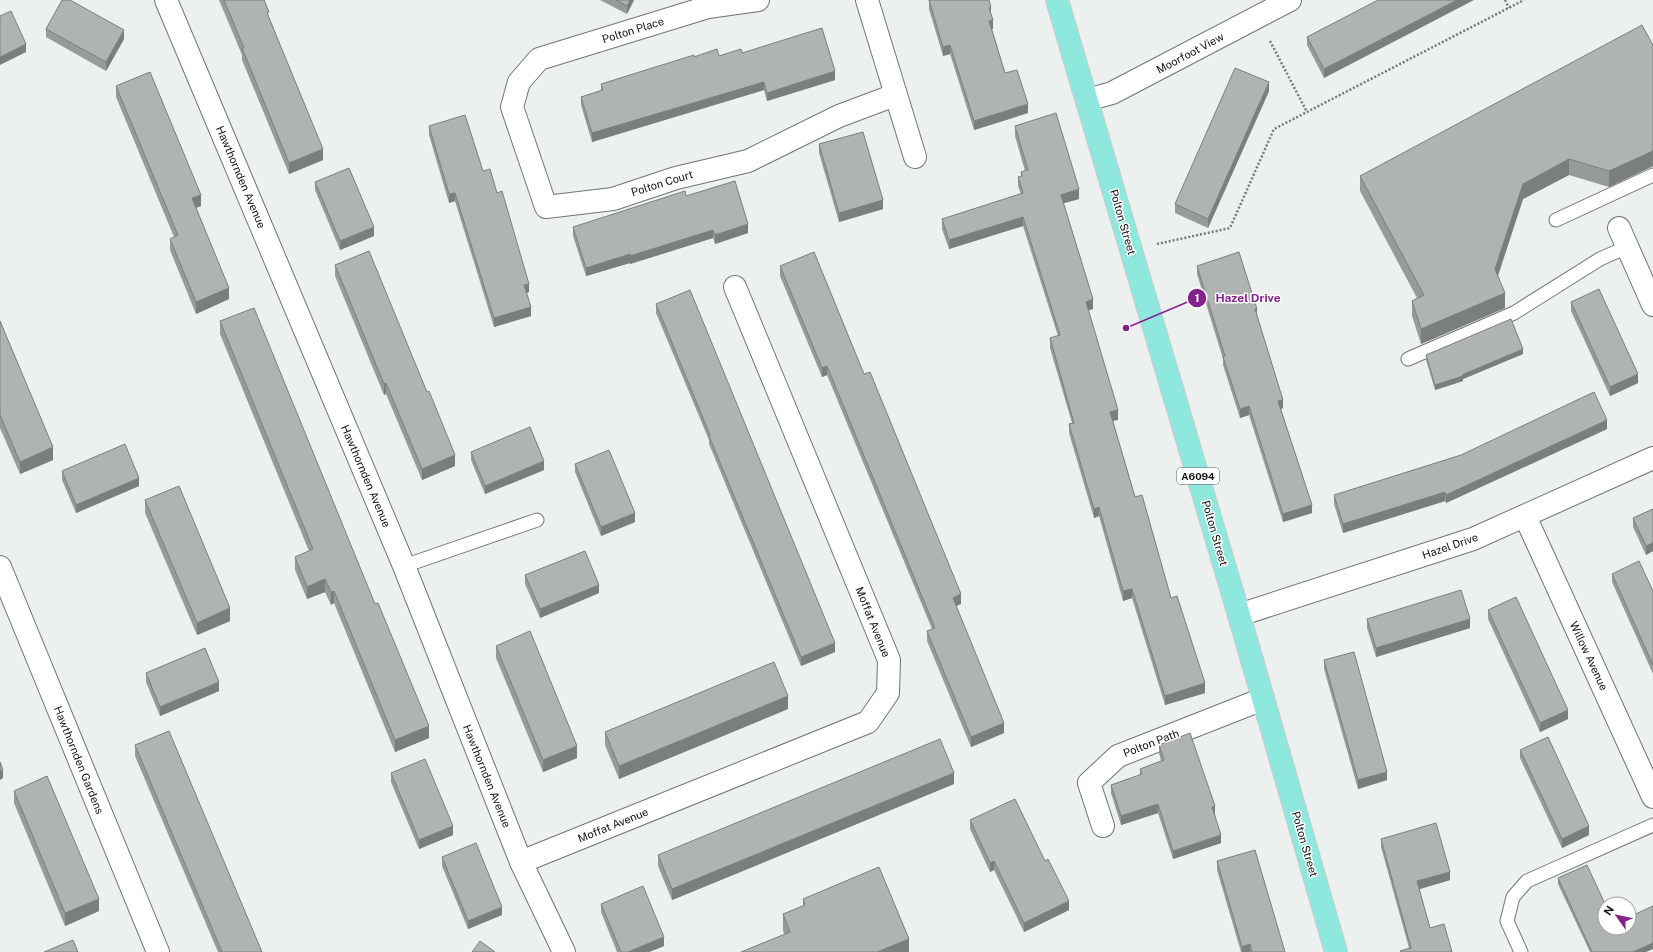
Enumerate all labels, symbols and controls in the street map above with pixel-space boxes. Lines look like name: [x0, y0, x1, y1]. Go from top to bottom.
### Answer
street label: Polton Place: [601, 15, 665, 45]
street label: Moorfoot View: [1154, 30, 1226, 76]
street label: Hawthornden Avenue: [214, 124, 268, 230]
street label: Polton Court: [630, 168, 694, 198]
street label: Polton Street: [1108, 188, 1138, 256]
callout: Hazel Drive: [1187, 286, 1288, 310]
text: 1: [1194, 291, 1200, 305]
text: Hazel Drive: [1215, 291, 1281, 305]
street label: Hawthornden Avenue: [339, 423, 393, 529]
road number: A6094: [1177, 468, 1219, 484]
street label: Polton Street: [1200, 499, 1230, 567]
street label: Hazel Drive: [1421, 531, 1479, 561]
street label: Moffat Avenue: [853, 585, 893, 659]
street label: Willow Avenue: [1568, 620, 1610, 692]
street label: Hawthornden Gardens: [52, 704, 106, 816]
street label: Hawthornden Avenue: [461, 723, 513, 829]
street label: Polton Path: [1121, 727, 1181, 759]
street label: Moffat Avenue: [576, 805, 650, 845]
street label: Polton Street: [1290, 810, 1320, 878]
north arrow: [1597, 896, 1637, 936]
text: N: [1601, 904, 1616, 917]

